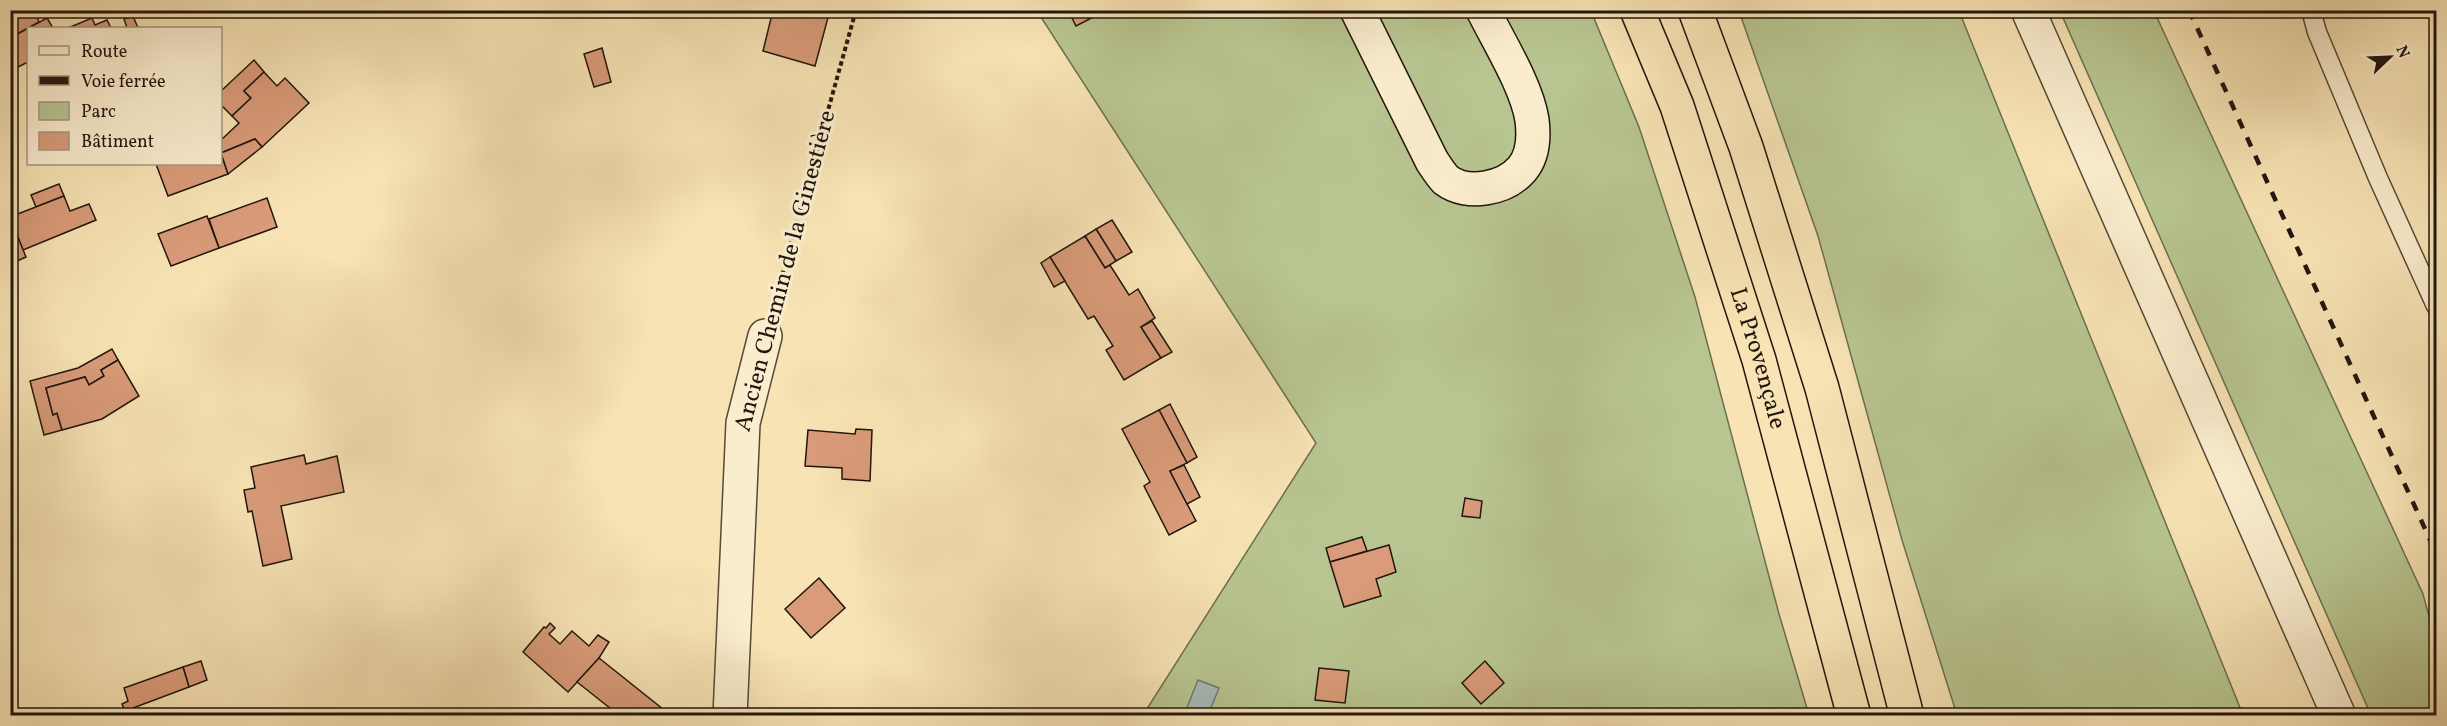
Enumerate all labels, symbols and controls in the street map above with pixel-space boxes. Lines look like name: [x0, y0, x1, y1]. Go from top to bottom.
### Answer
legend: [27, 27, 222, 165]
north arrow: [2360, 27, 2420, 87]
text: Route: [81, 40, 127, 65]
text: N: [2390, 42, 2415, 62]
text: Voie ferrée: [81, 70, 166, 95]
text: Parc: [81, 100, 116, 125]
street label: Ancien Chemin de la Ginestière: [727, 107, 845, 435]
text: Bâtiment: [81, 130, 154, 155]
street label: La Provençale: [1720, 283, 1794, 433]

